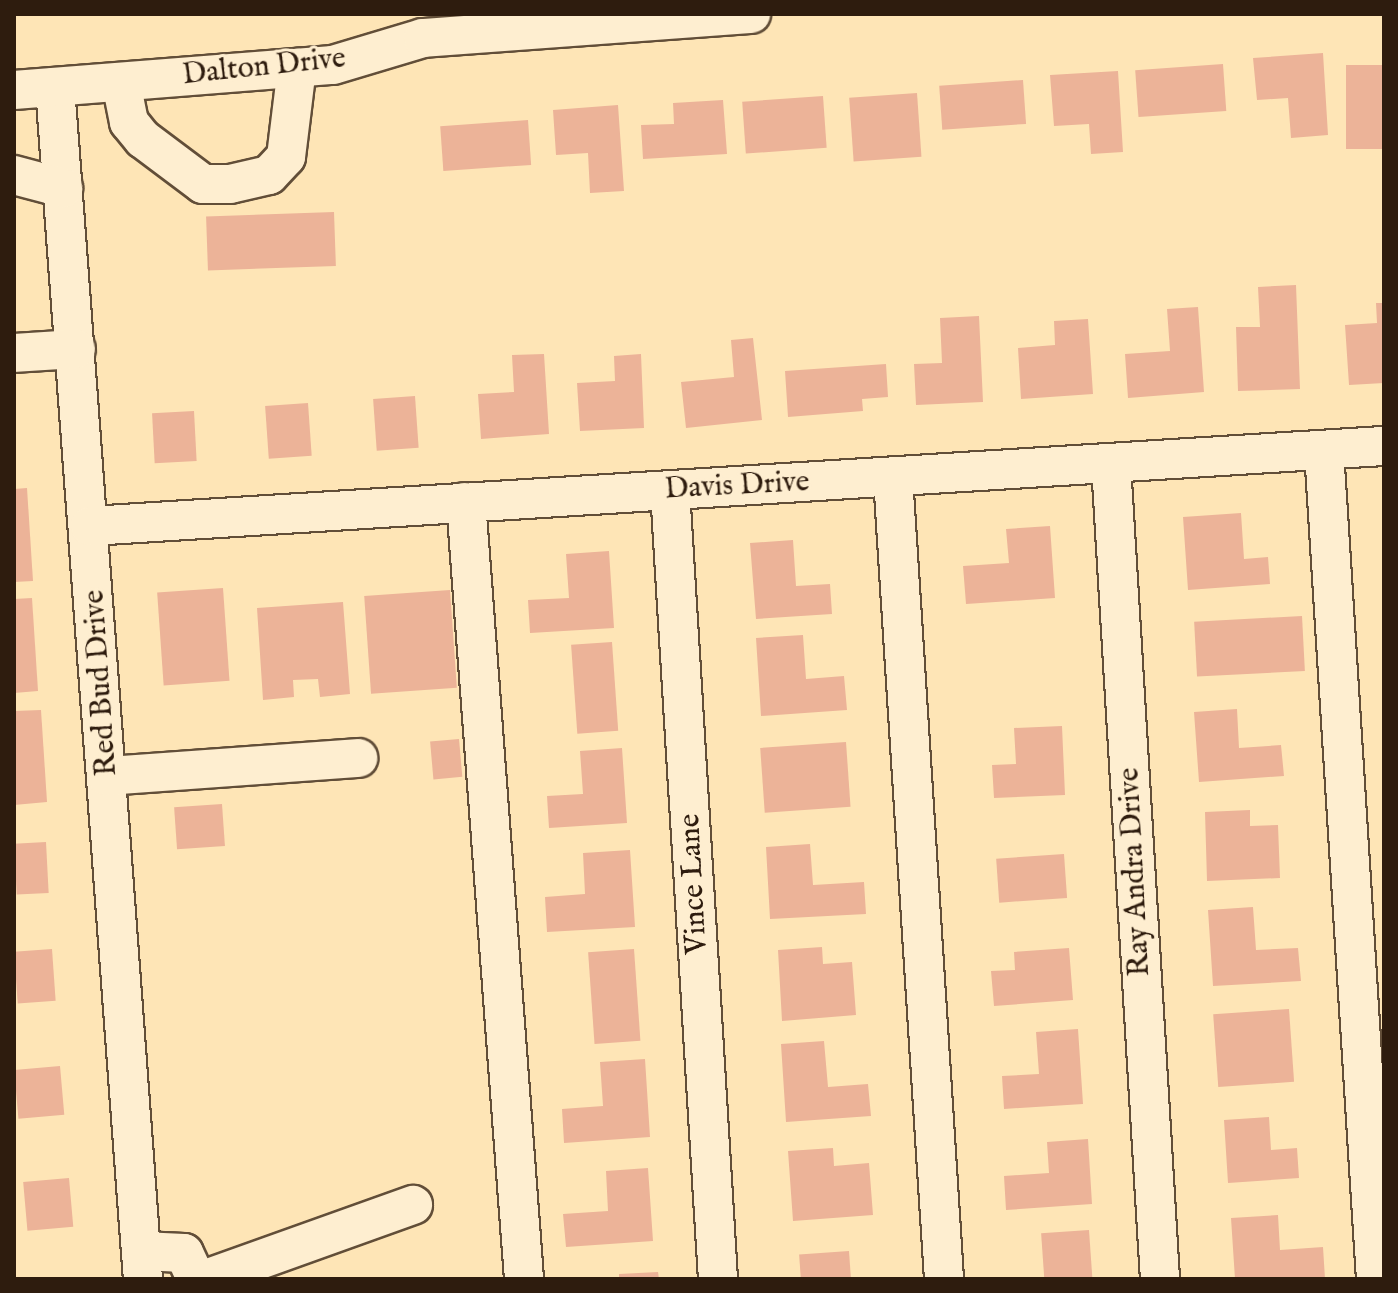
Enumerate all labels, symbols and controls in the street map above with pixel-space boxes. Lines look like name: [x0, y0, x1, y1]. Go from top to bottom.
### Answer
street label: Dalton Drive: [181, 41, 347, 93]
street label: Davis Drive: [664, 464, 810, 508]
street label: Red Bud Drive: [77, 589, 125, 777]
street label: Ray Andra Drive: [1112, 767, 1158, 977]
street label: Vince Lane: [672, 813, 716, 955]

